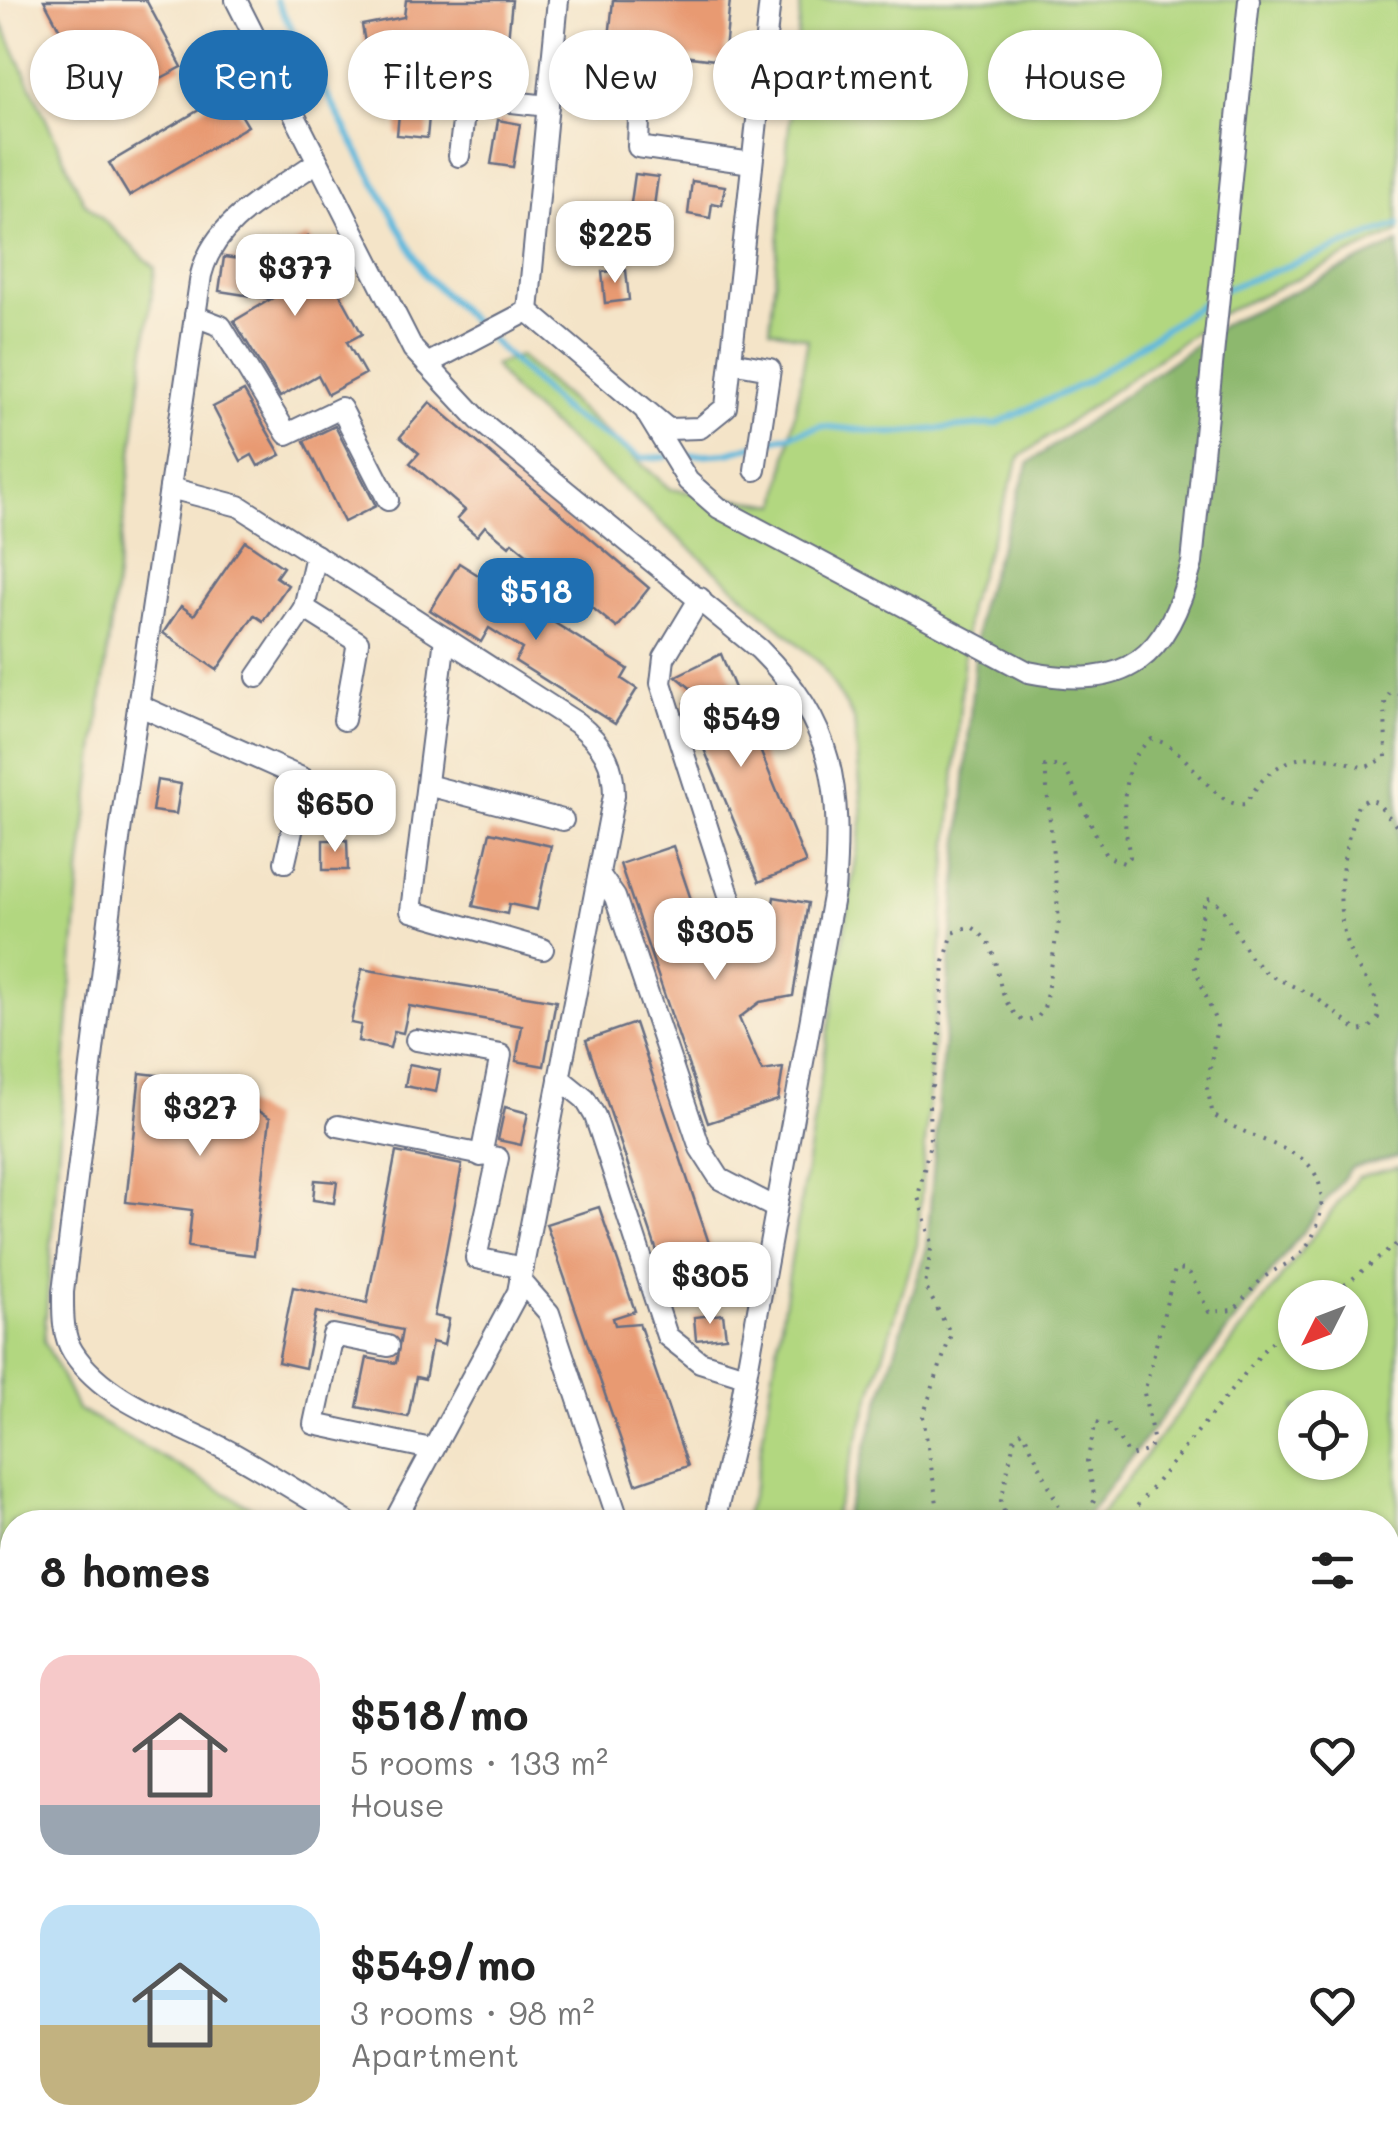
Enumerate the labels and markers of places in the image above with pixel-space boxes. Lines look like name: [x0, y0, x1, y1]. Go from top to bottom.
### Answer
pin: $225: [556, 201, 674, 286]
pin: $377: [236, 234, 354, 319]
pin: $518: [477, 558, 595, 643]
pin: $549: [682, 685, 800, 770]
pin: $650: [276, 770, 394, 855]
pin: $305: [656, 898, 774, 983]
pin: $327: [141, 1074, 259, 1159]
pin: $305: [651, 1242, 769, 1327]

